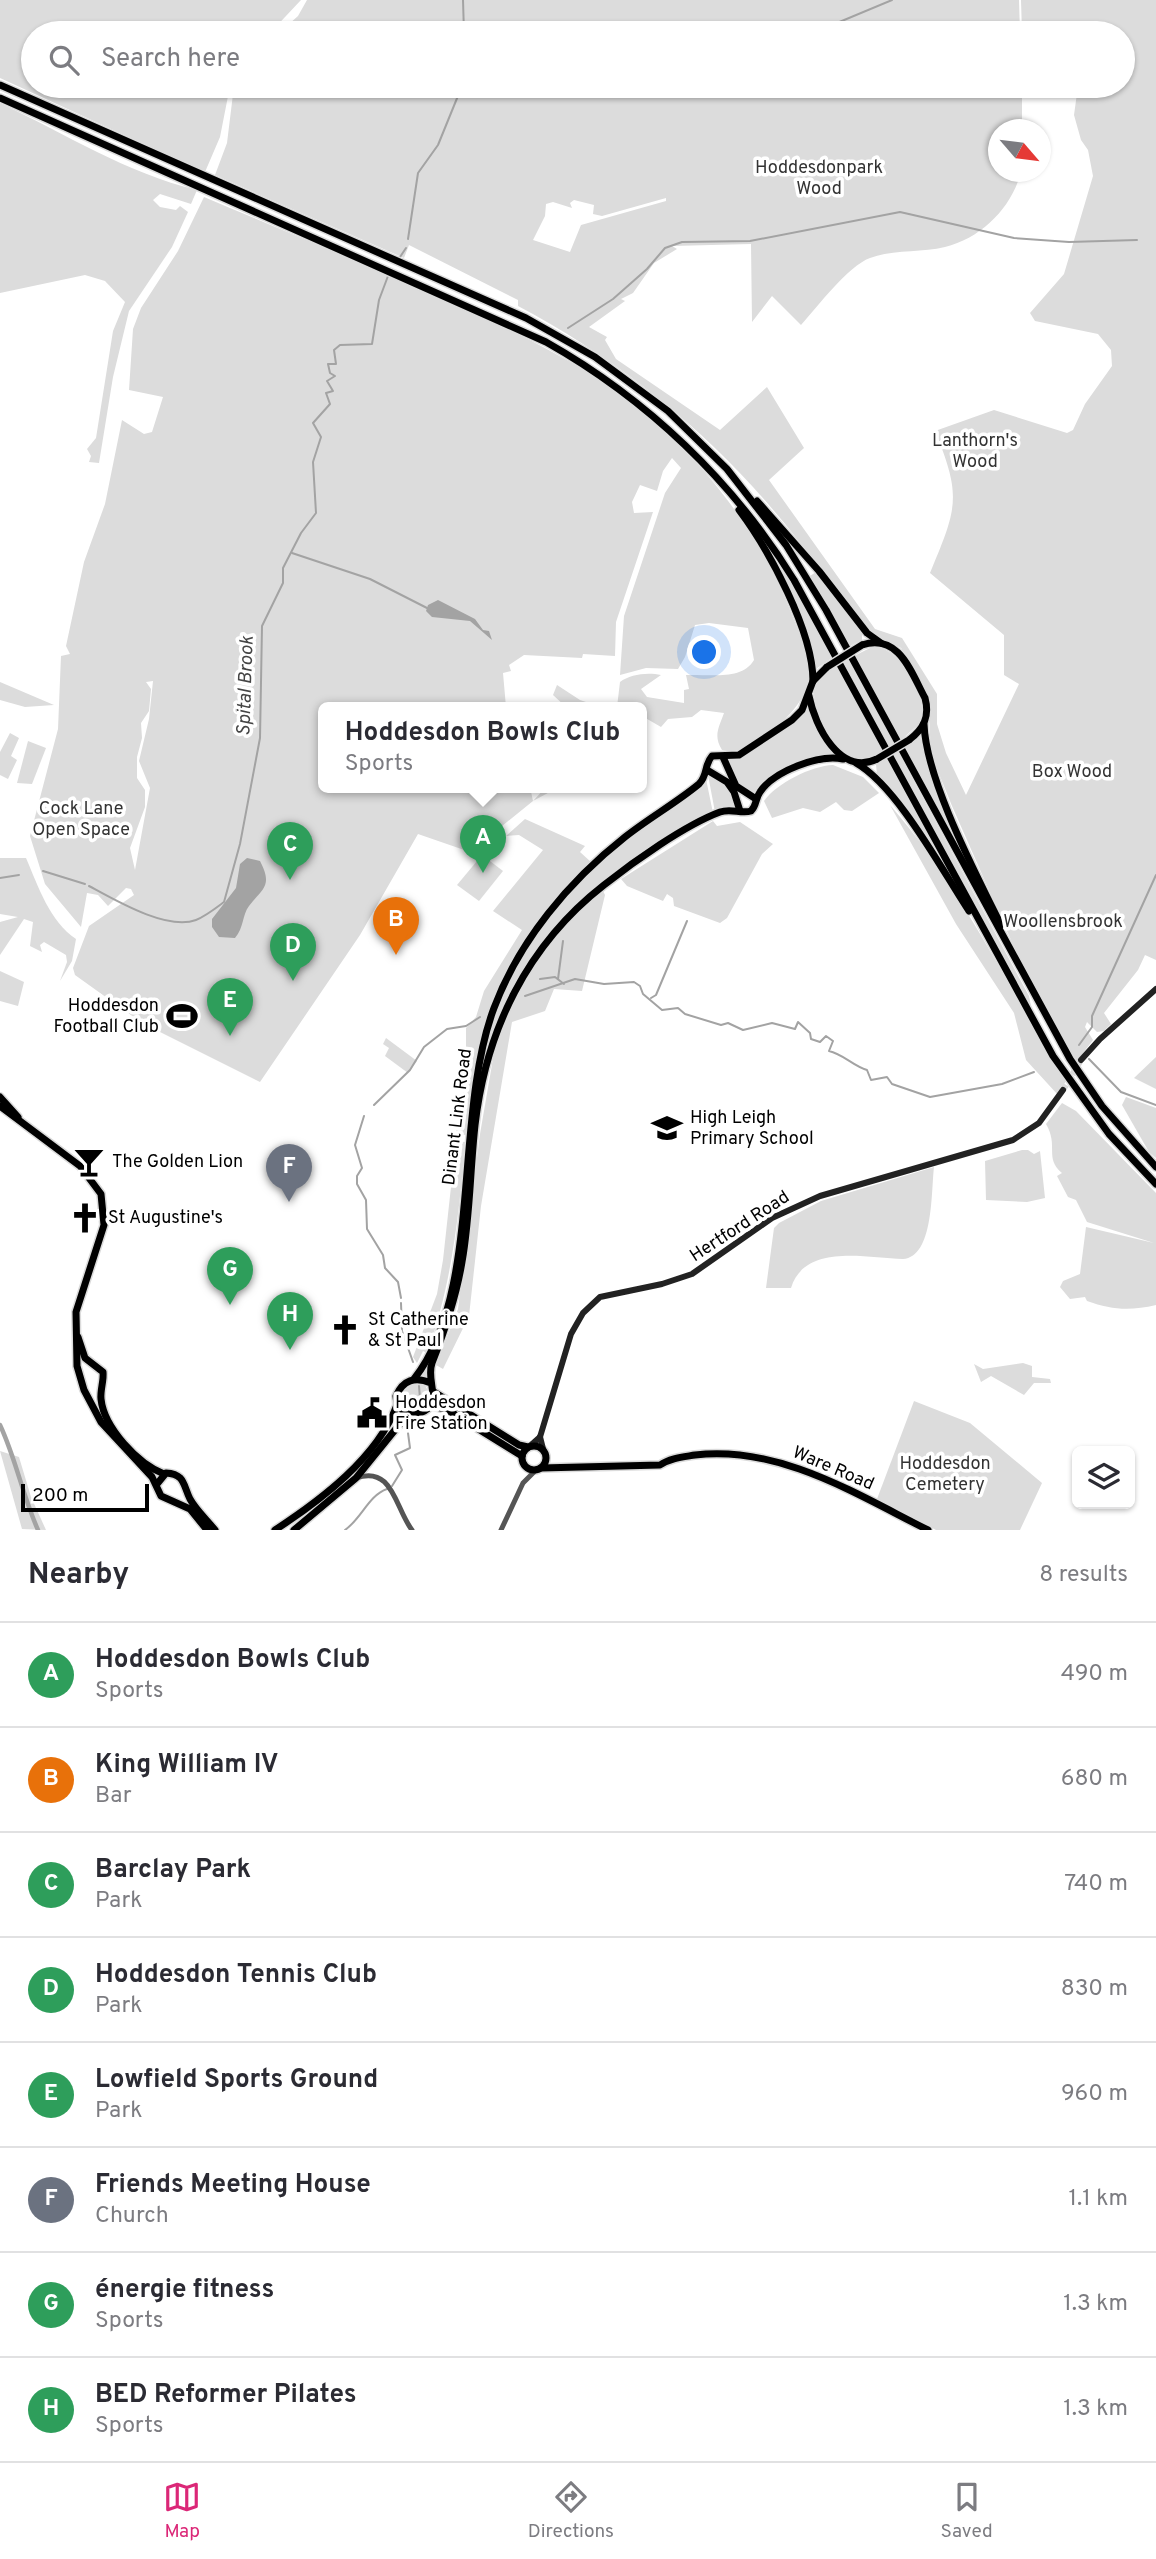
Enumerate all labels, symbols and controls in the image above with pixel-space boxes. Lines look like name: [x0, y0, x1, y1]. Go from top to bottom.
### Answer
search box: [21, 21, 1135, 98]
icon: search: [45, 41, 83, 79]
text: Search here: [101, 43, 240, 76]
north arrow: [988, 119, 1051, 182]
park label: Hoddesdonpark Wood: [755, 157, 883, 201]
park label: Lanthorn's Wood: [932, 430, 1018, 474]
water label: Spital Brook: [232, 635, 260, 736]
your location: [687, 635, 721, 669]
popup: [318, 702, 647, 793]
text: Hoddesdon Bowls Club: [345, 717, 620, 750]
text: Sports: [345, 750, 413, 779]
park label: Box Wood: [1032, 761, 1112, 784]
park label: Cock Lane Open Space: [32, 798, 130, 842]
pin: A: [460, 815, 506, 873]
pin: C: [267, 822, 313, 880]
pin: B: [373, 897, 419, 955]
park label: Woollensbrook: [1003, 911, 1123, 934]
pin: D: [270, 923, 316, 981]
pin: E: [207, 978, 253, 1036]
place label: Hoddesdon Football Club: [54, 995, 159, 1039]
sports icon: Hoddesdon Football Club: [165, 999, 199, 1033]
street label: Dinant Link Road: [438, 1047, 478, 1187]
place label: High Leigh Primary School: [690, 1107, 814, 1151]
school or university icon: High Leigh Primary School: [650, 1111, 684, 1145]
pin: F: [266, 1144, 312, 1202]
bar icon: The Golden Lion: [72, 1145, 106, 1179]
place label: The Golden Lion: [112, 1151, 243, 1174]
street label: Hertford Road: [686, 1186, 794, 1268]
church icon: St Augustine's: [68, 1201, 102, 1235]
place label: St Augustine's: [108, 1207, 223, 1230]
pin: G: [207, 1247, 253, 1305]
pin: H: [267, 1292, 313, 1350]
place label: St Catherine & St Paul: [368, 1309, 469, 1353]
church icon: St Catherine & St Paul: [328, 1313, 362, 1347]
place label: Hoddesdon Fire Station: [395, 1392, 488, 1436]
public building icon: Hoddesdon Fire Station: [355, 1396, 389, 1430]
street label: Ware Road: [789, 1442, 877, 1496]
map controls: [1072, 1446, 1135, 1509]
button: layers: [1072, 1446, 1135, 1509]
park label: Hoddesdon Cemetery: [899, 1453, 991, 1497]
scale bar: [21, 1481, 149, 1513]
text: 200 m: [32, 1484, 88, 1508]
text: Nearby: [28, 1557, 129, 1594]
text: 8 results: [1039, 1561, 1128, 1590]
text: Hoddesdon Bowls Club: [95, 1644, 370, 1677]
text: A: [43, 1660, 59, 1689]
text: 490 m: [1061, 1660, 1128, 1689]
text: Sports: [95, 1677, 163, 1706]
text: King William IV: [95, 1749, 279, 1782]
text: B: [43, 1765, 59, 1794]
text: 680 m: [1061, 1765, 1128, 1794]
text: Bar: [95, 1782, 132, 1811]
text: Barclay Park: [95, 1854, 251, 1887]
text: C: [44, 1870, 58, 1899]
text: 740 m: [1064, 1870, 1128, 1899]
text: Park: [95, 1887, 142, 1916]
text: Hoddesdon Tennis Club: [95, 1959, 377, 1992]
text: D: [43, 1975, 59, 2004]
text: 830 m: [1061, 1975, 1128, 2004]
text: Park: [95, 1992, 142, 2021]
text: Lowfield Sports Ground: [95, 2064, 378, 2097]
text: E: [44, 2080, 58, 2109]
text: 960 m: [1061, 2080, 1128, 2109]
text: Park: [95, 2097, 142, 2126]
text: Friends Meeting House: [95, 2169, 371, 2202]
text: F: [44, 2185, 58, 2214]
text: 1.1 km: [1069, 2185, 1128, 2214]
text: Church: [95, 2202, 169, 2231]
text: énergie fitness: [95, 2274, 274, 2307]
text: G: [43, 2290, 59, 2319]
text: 1.3 km: [1063, 2290, 1128, 2319]
text: Sports: [95, 2307, 163, 2336]
text: BED Reformer Pilates: [95, 2379, 357, 2412]
text: H: [43, 2395, 59, 2424]
text: 1.3 km: [1063, 2395, 1128, 2424]
text: Sports: [95, 2412, 163, 2441]
tab: Map: [163, 2478, 201, 2544]
tab: Directions: [528, 2478, 614, 2544]
tab: Saved: [941, 2478, 993, 2544]

